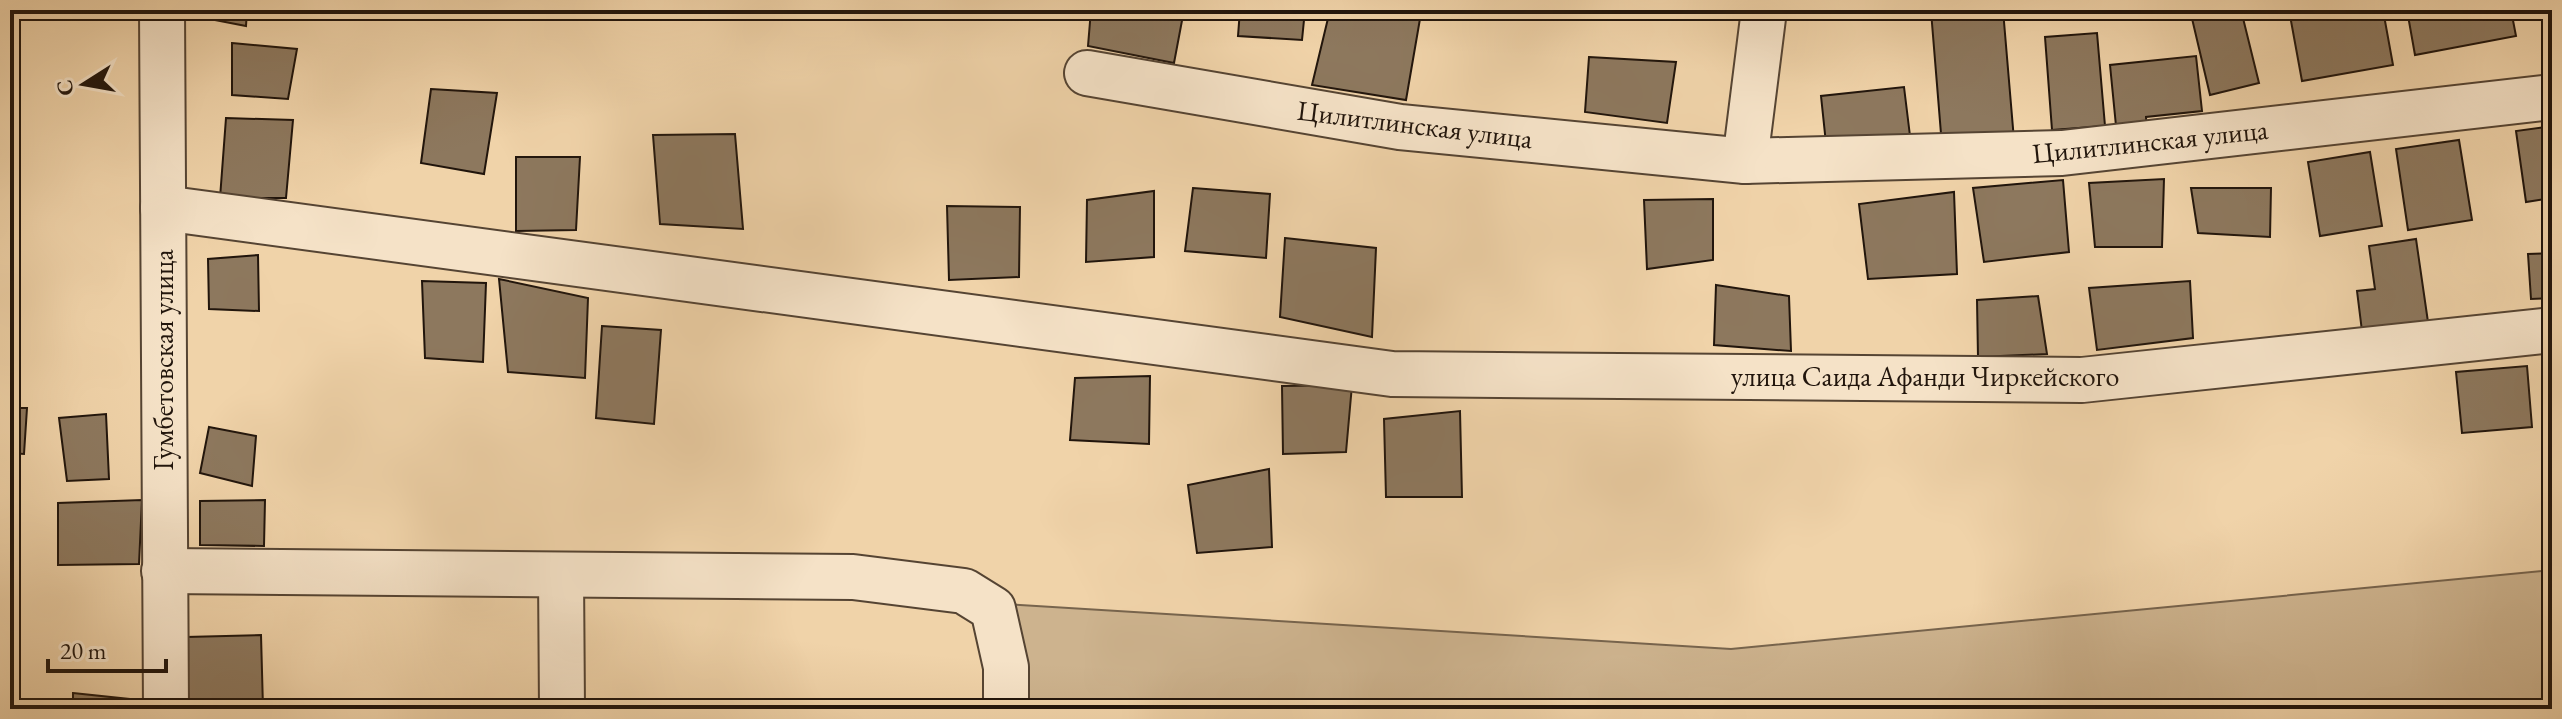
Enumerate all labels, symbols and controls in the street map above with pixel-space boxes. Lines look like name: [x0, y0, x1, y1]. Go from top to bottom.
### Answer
north arrow: [44, 44, 124, 124]
text: С: [49, 77, 81, 98]
street label: Цилитлинская улица: [1295, 92, 1536, 156]
street label: Цилитлинская улица: [2030, 111, 2271, 171]
street label: Гумбетовская улица: [145, 249, 181, 471]
street label: улица Саида Афанди Чиркейского: [1731, 358, 2119, 394]
scale bar: [48, 623, 166, 673]
text: 20 m: [60, 635, 107, 666]

